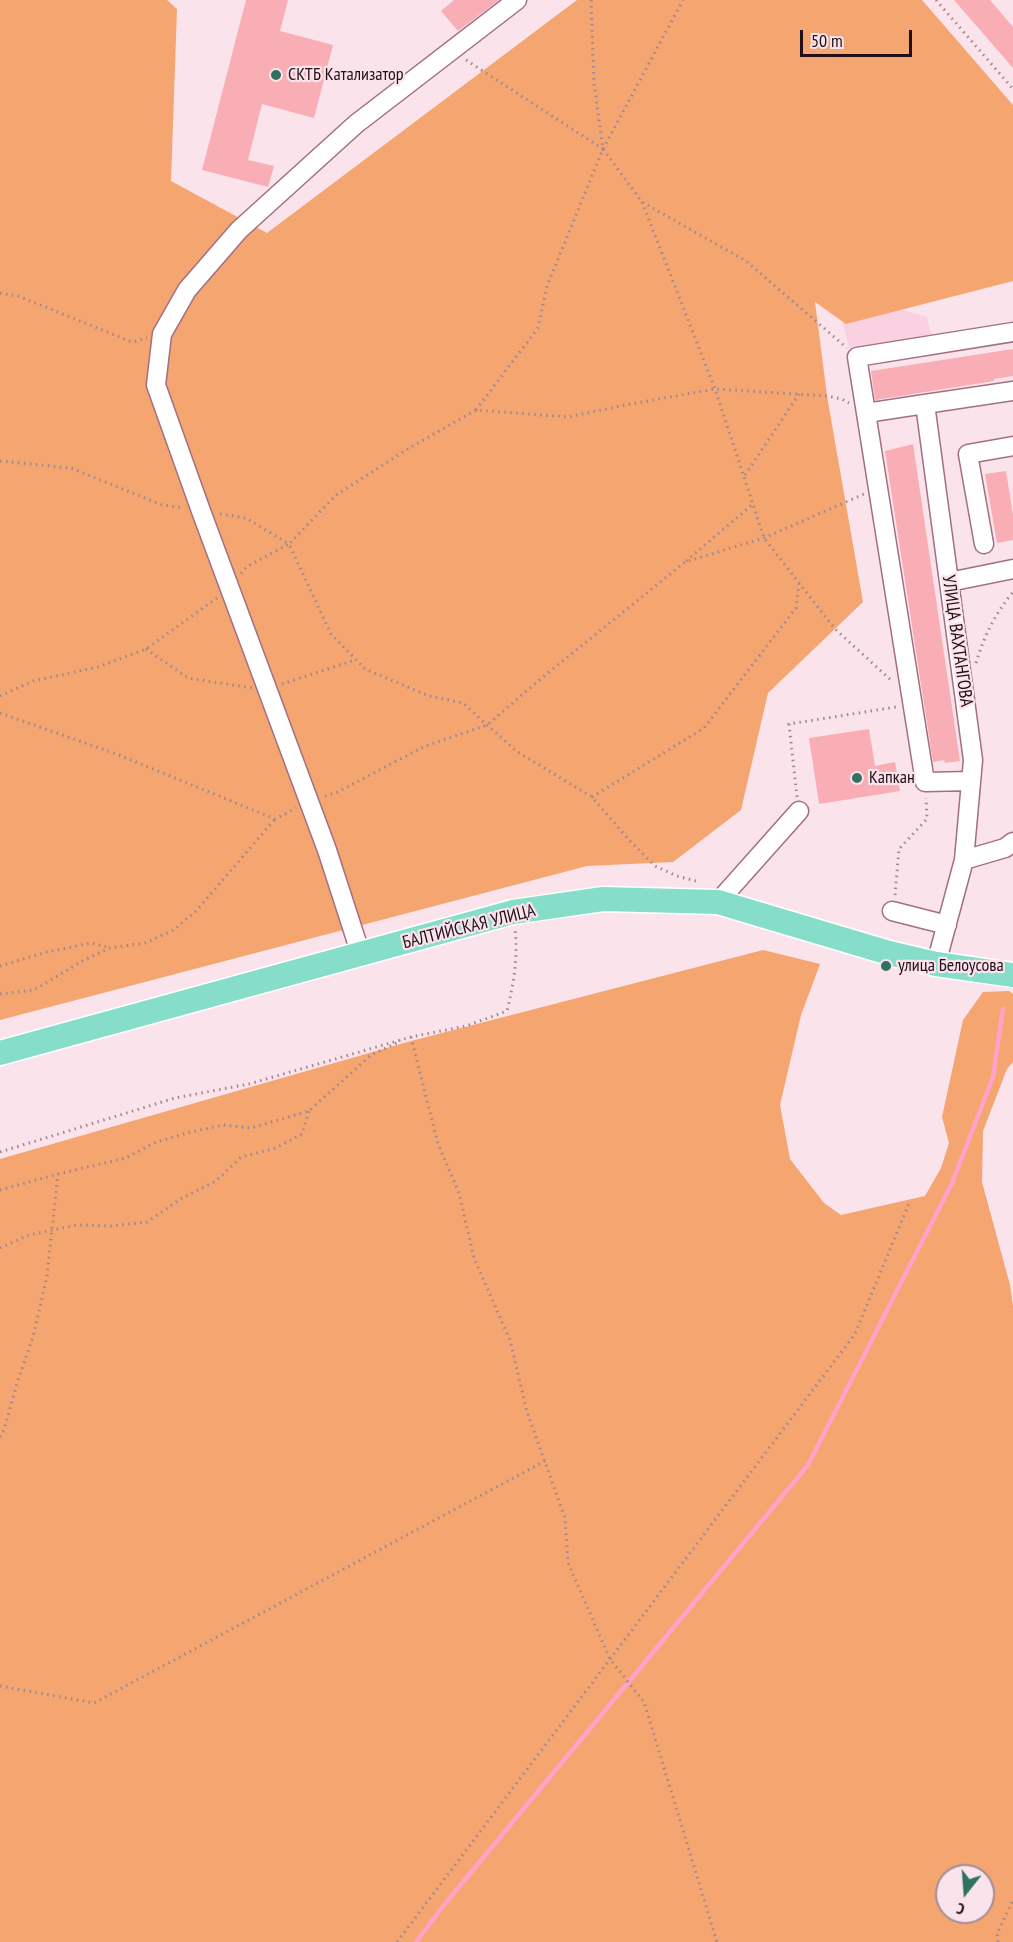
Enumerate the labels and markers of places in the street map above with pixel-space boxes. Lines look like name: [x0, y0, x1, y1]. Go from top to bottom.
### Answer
place label: СКТБ Катализатор: [288, 64, 404, 86]
marker: СКТБ Катализатор: [269, 68, 283, 82]
place label: Капкан: [869, 767, 915, 789]
marker: Капкан: [850, 771, 864, 785]
place label: улица Белоусова: [898, 955, 1004, 977]
marker: улица Белоусова: [879, 959, 893, 973]

